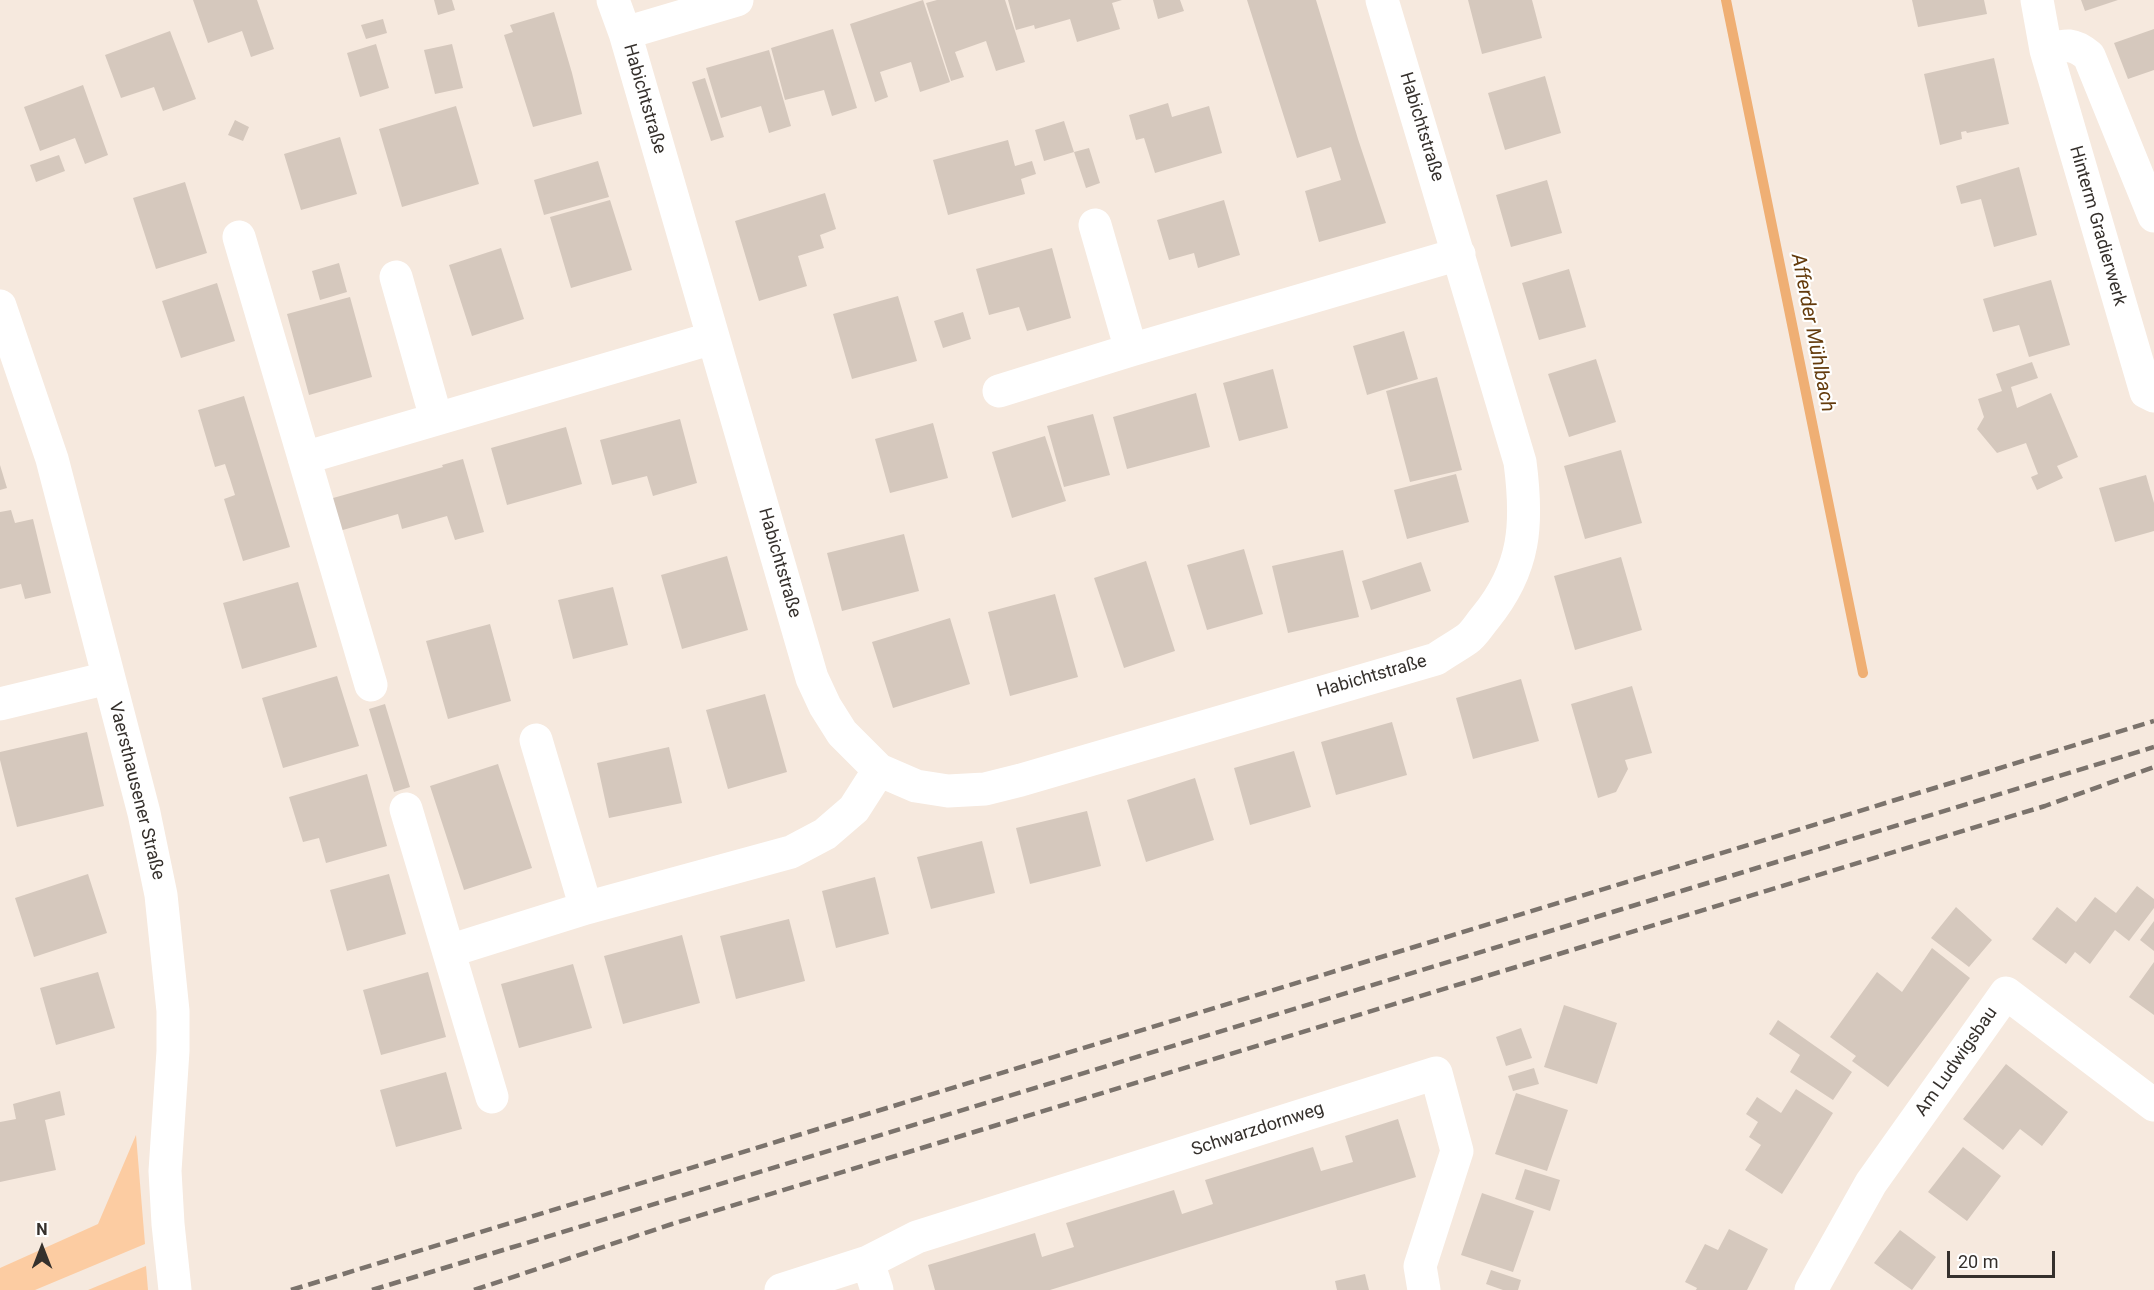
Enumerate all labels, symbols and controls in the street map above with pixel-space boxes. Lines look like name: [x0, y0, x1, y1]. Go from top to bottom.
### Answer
street label: Habichtstraße: [618, 42, 670, 156]
street label: Habichtstraße: [1394, 70, 1448, 184]
street label: Hinterm Gradierwerk: [2064, 144, 2130, 308]
water label: Afferder Mühlbach: [1785, 252, 1839, 414]
street label: Habichtstraße: [753, 506, 805, 620]
street label: Habichtstraße: [1315, 651, 1429, 703]
street label: Vaersthausener Straße: [103, 700, 169, 882]
street label: Am Ludwigsbau: [1911, 1003, 2003, 1121]
street label: Schwarzdornweg: [1189, 1098, 1327, 1162]
north arrow: [12, 1218, 72, 1278]
text: N: [36, 1220, 48, 1239]
scale bar: [1950, 1239, 2058, 1277]
text: 20 m: [1958, 1251, 1998, 1272]

